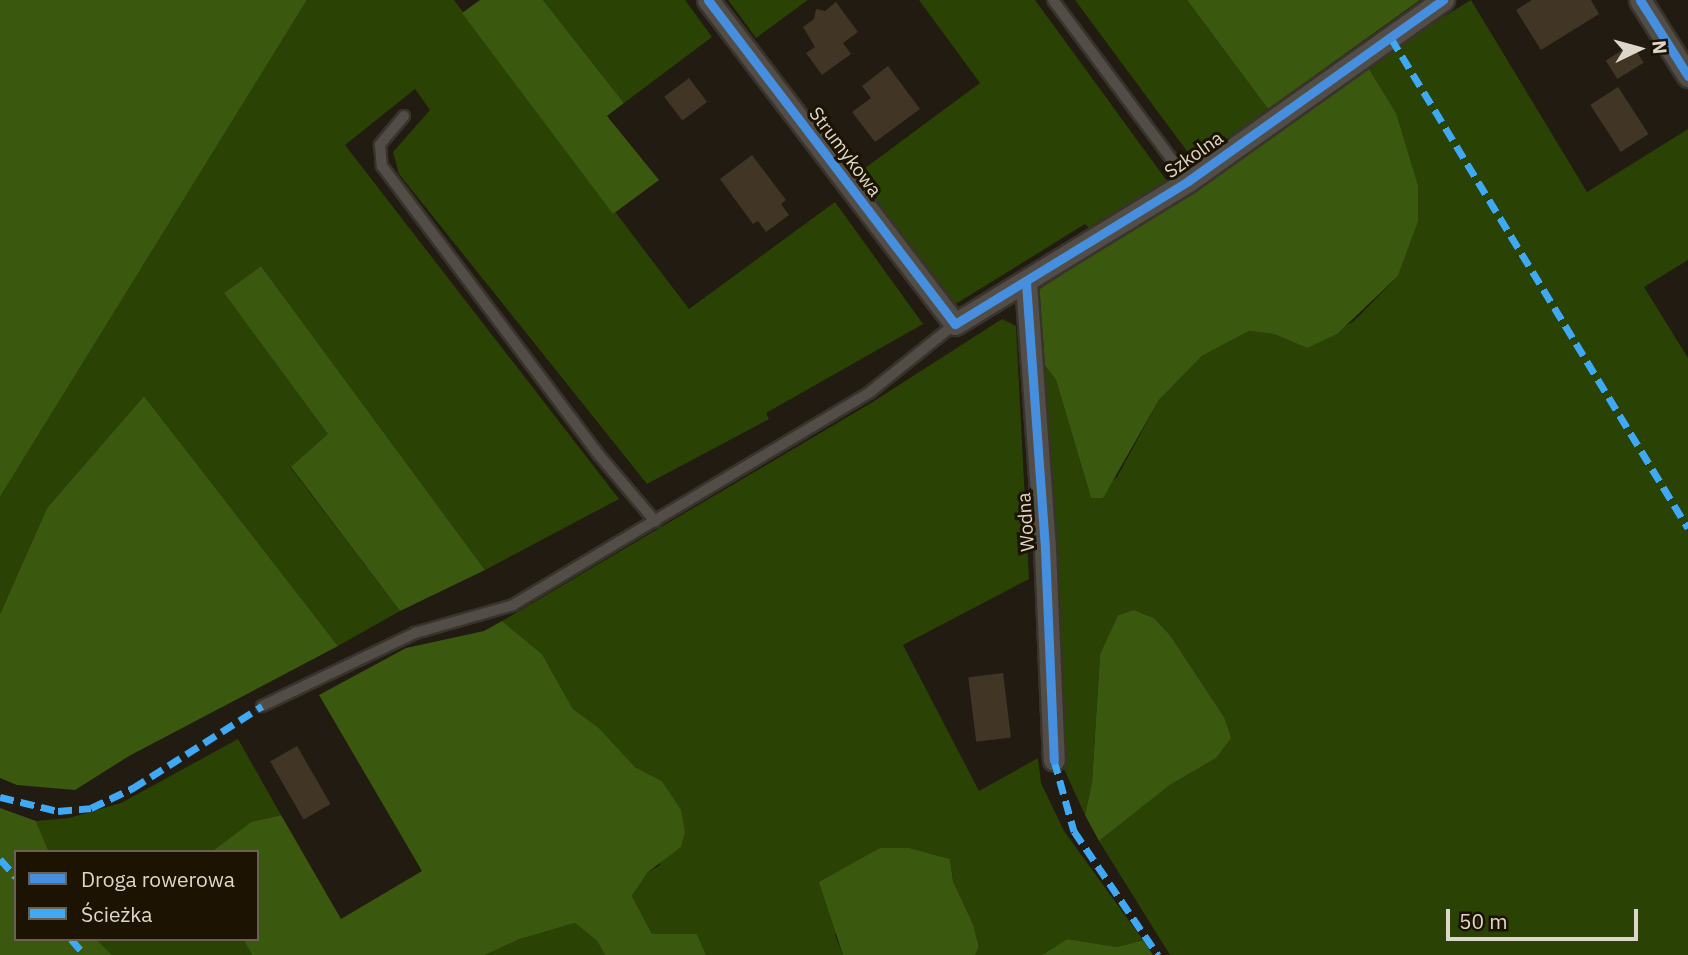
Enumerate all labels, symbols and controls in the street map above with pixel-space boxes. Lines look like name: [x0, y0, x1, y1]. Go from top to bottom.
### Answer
north arrow: [1604, 14, 1674, 84]
text: N: [1647, 39, 1672, 55]
street label: Strumykowa: [804, 103, 886, 201]
street label: Szkolna: [1160, 127, 1228, 183]
street label: Wodna: [1013, 492, 1039, 552]
legend: [14, 850, 259, 941]
text: Droga rowerowa: [81, 865, 235, 893]
scale bar: [1450, 895, 1642, 939]
text: Ścieżka: [81, 900, 152, 928]
text: 50 m: [1459, 907, 1508, 935]

